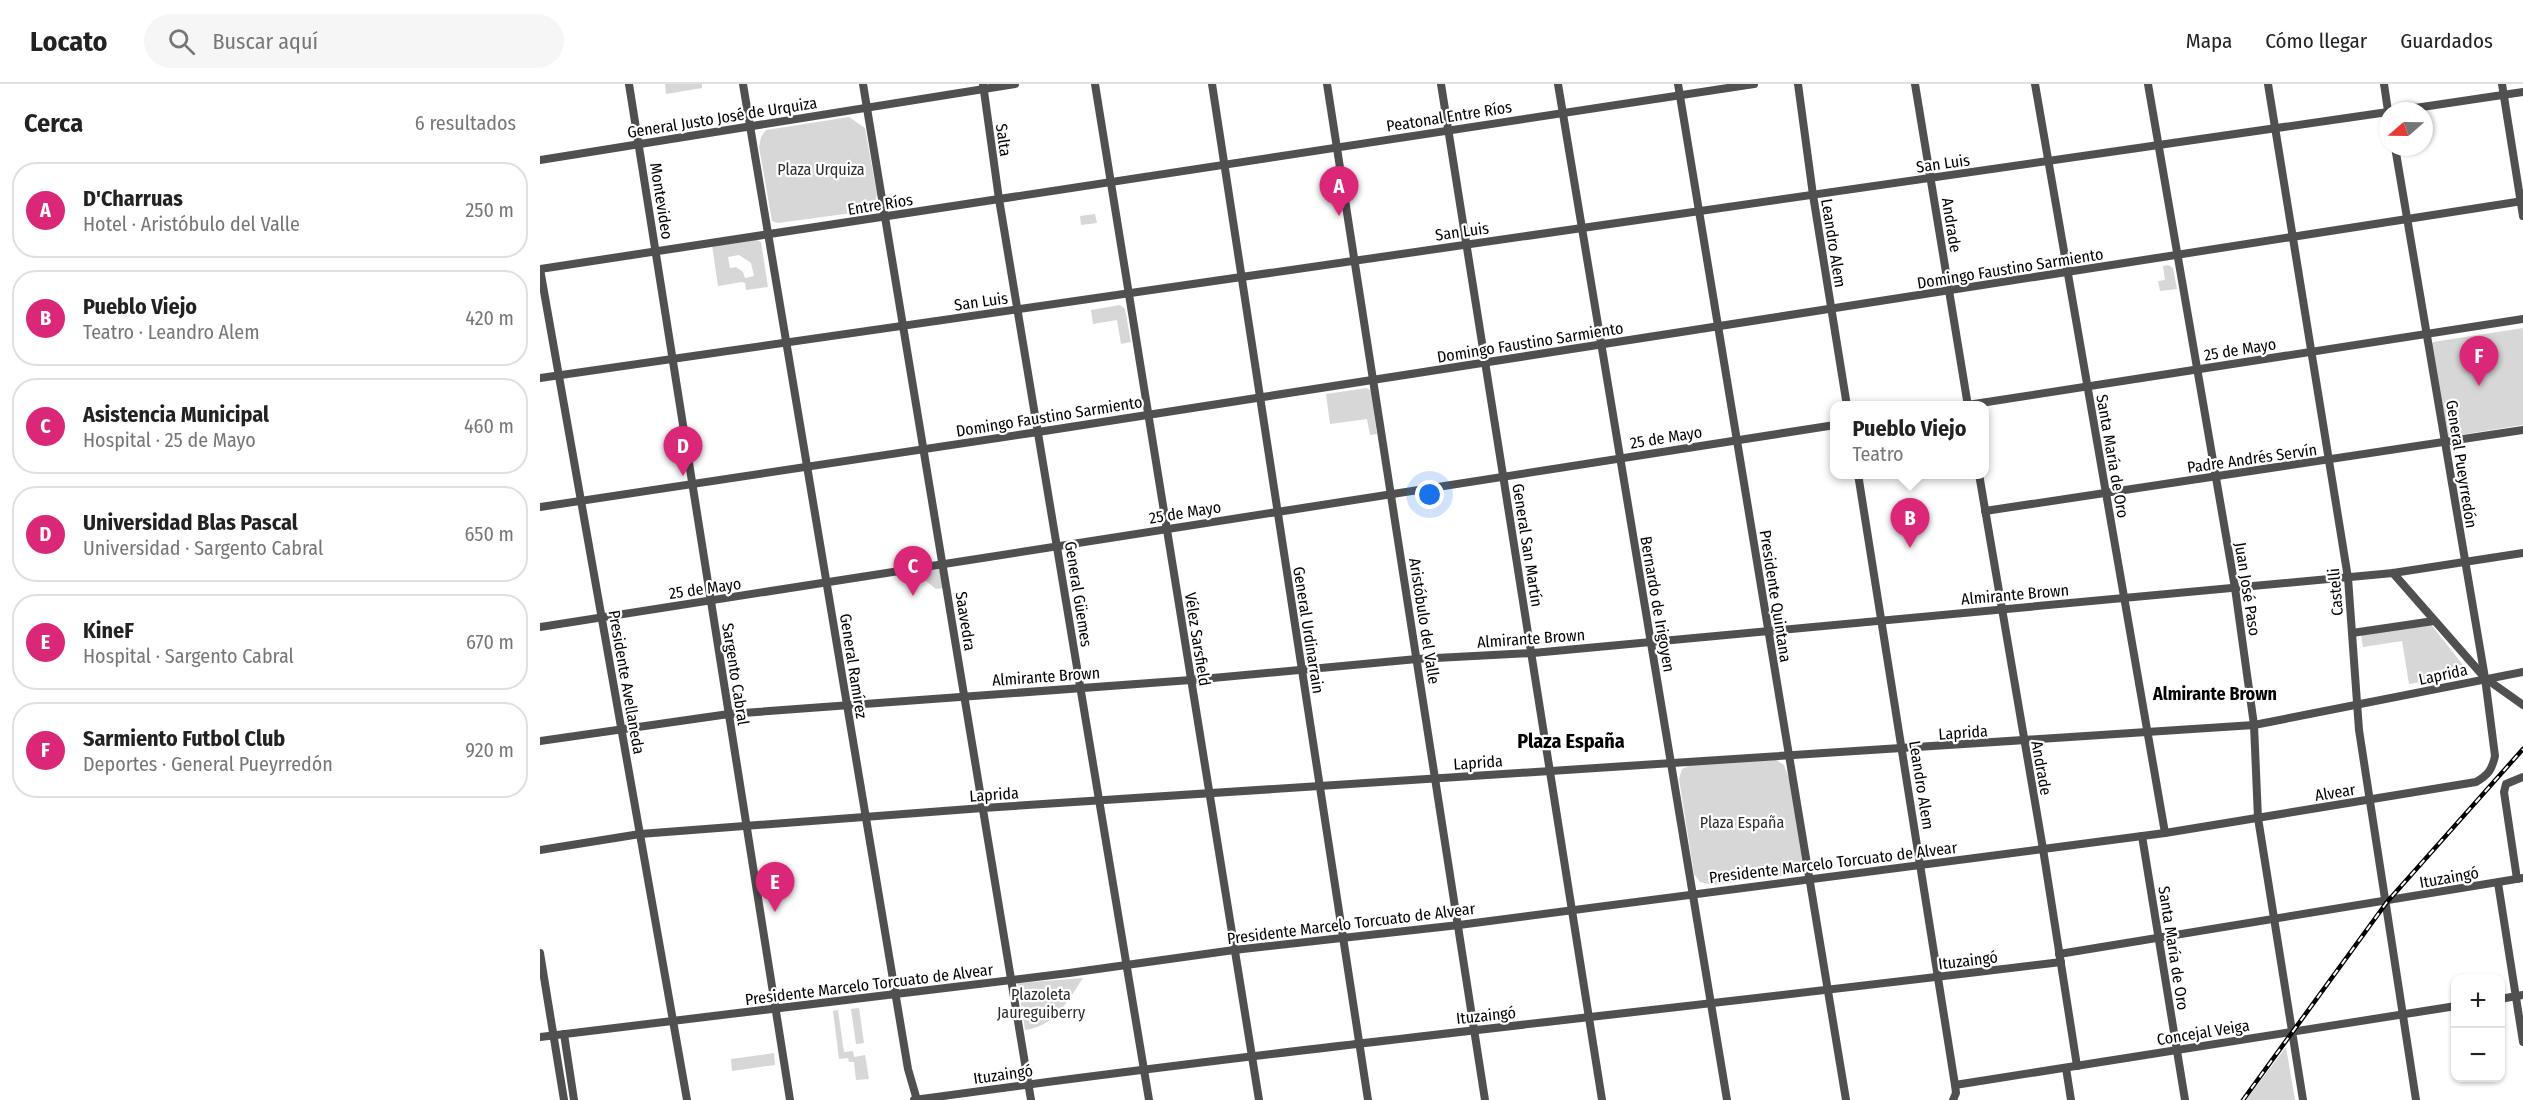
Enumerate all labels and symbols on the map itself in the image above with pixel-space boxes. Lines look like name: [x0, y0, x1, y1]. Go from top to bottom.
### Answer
street label: General Justo José de Urquiza: [626, 93, 818, 142]
street label: Peatonal Entre Ríos: [1385, 97, 1513, 136]
north arrow: [2379, 102, 2433, 156]
street label: Salta: [992, 123, 1015, 158]
street label: San Luis: [1915, 150, 1971, 177]
park label: Plaza Urquiza: [777, 160, 865, 179]
street label: Montevideo: [646, 162, 677, 241]
pin: A: [1320, 166, 1358, 216]
street label: Entre Ríos: [846, 190, 914, 219]
street label: Leandro Alem: [1817, 197, 1850, 289]
street label: Andrade: [1938, 197, 1965, 254]
street label: San Luis: [1434, 218, 1490, 245]
street label: Domingo Faustino Sarmiento: [1916, 244, 2105, 293]
street label: San Luis: [953, 288, 1009, 315]
street label: Domingo Faustino Sarmiento: [1436, 318, 1625, 367]
street label: 25 de Mayo: [2203, 334, 2278, 365]
pin: F: [2460, 336, 2498, 386]
street label: Domingo Faustino Sarmiento: [955, 392, 1144, 441]
street label: Santa María de Oro: [2092, 393, 2133, 519]
street label: General Pueyrredón: [2442, 399, 2481, 530]
street label: 25 de Mayo: [1629, 422, 1704, 453]
pin: D: [664, 426, 702, 476]
street label: Padre Andrés Servín: [2186, 440, 2318, 477]
your location: [1415, 480, 1444, 509]
street label: General San Martín: [1508, 482, 1547, 608]
street label: 25 de Mayo: [1148, 497, 1223, 528]
pin: B: [1890, 498, 1930, 548]
street label: Presidente Quintana: [1756, 529, 1795, 664]
street label: Bernardo de Irigoyen: [1636, 535, 1679, 673]
street label: General Güemes: [1061, 540, 1096, 648]
street label: Juan José Paso: [2231, 541, 2264, 637]
pin: C: [894, 546, 932, 596]
street label: Aristóbulo del Valle: [1405, 557, 1444, 686]
street label: General Urdinarrain: [1289, 565, 1328, 695]
street label: Castelli: [2324, 567, 2347, 617]
street label: 25 de Mayo: [668, 574, 742, 603]
street label: Almirante Brown: [1960, 580, 2070, 609]
street label: Saavedra: [951, 590, 980, 652]
street label: Vélez Sarsfield: [1181, 591, 1214, 687]
street label: Presidente Avellaneda: [604, 609, 649, 756]
street label: General Ramírez: [836, 612, 871, 720]
street label: Sargento Cabral: [718, 622, 753, 727]
street label: Almirante Brown: [1476, 625, 1586, 652]
street label: Laprida: [2417, 660, 2469, 689]
street label: Almirante Brown: [991, 663, 1101, 690]
district label: Almirante Brown: [2152, 683, 2277, 705]
street label: Laprida: [1938, 721, 1988, 744]
district label: Plaza España: [1517, 729, 1625, 753]
street label: Leandro Alem: [1905, 739, 1938, 831]
street label: Andrade: [2027, 739, 2056, 797]
street label: Laprida: [1453, 751, 1503, 774]
street label: Alvear: [2313, 780, 2357, 805]
street label: Laprida: [969, 783, 1019, 806]
park label: Plaza España: [1700, 813, 1784, 832]
street label: Presidente Marcelo Torcuato de Alvear: [1708, 838, 1959, 887]
pin: E: [756, 862, 794, 912]
street label: Ituzaingó: [2418, 863, 2480, 892]
street label: Santa María de Oro: [2154, 885, 2193, 1011]
street label: Presidente Marcelo Torcuato de Alvear: [1226, 899, 1477, 948]
street label: Ituzaingó: [1937, 947, 1999, 974]
street label: Presidente Marcelo Torcuato de Alvear: [744, 960, 995, 1009]
park label: Plazoleta Jaureguiberry: [997, 985, 1086, 1022]
street label: Ituzaingó: [1455, 1003, 1517, 1028]
street label: Concejal Veiga: [2155, 1016, 2251, 1049]
street label: Ituzaingó: [972, 1061, 1034, 1088]

